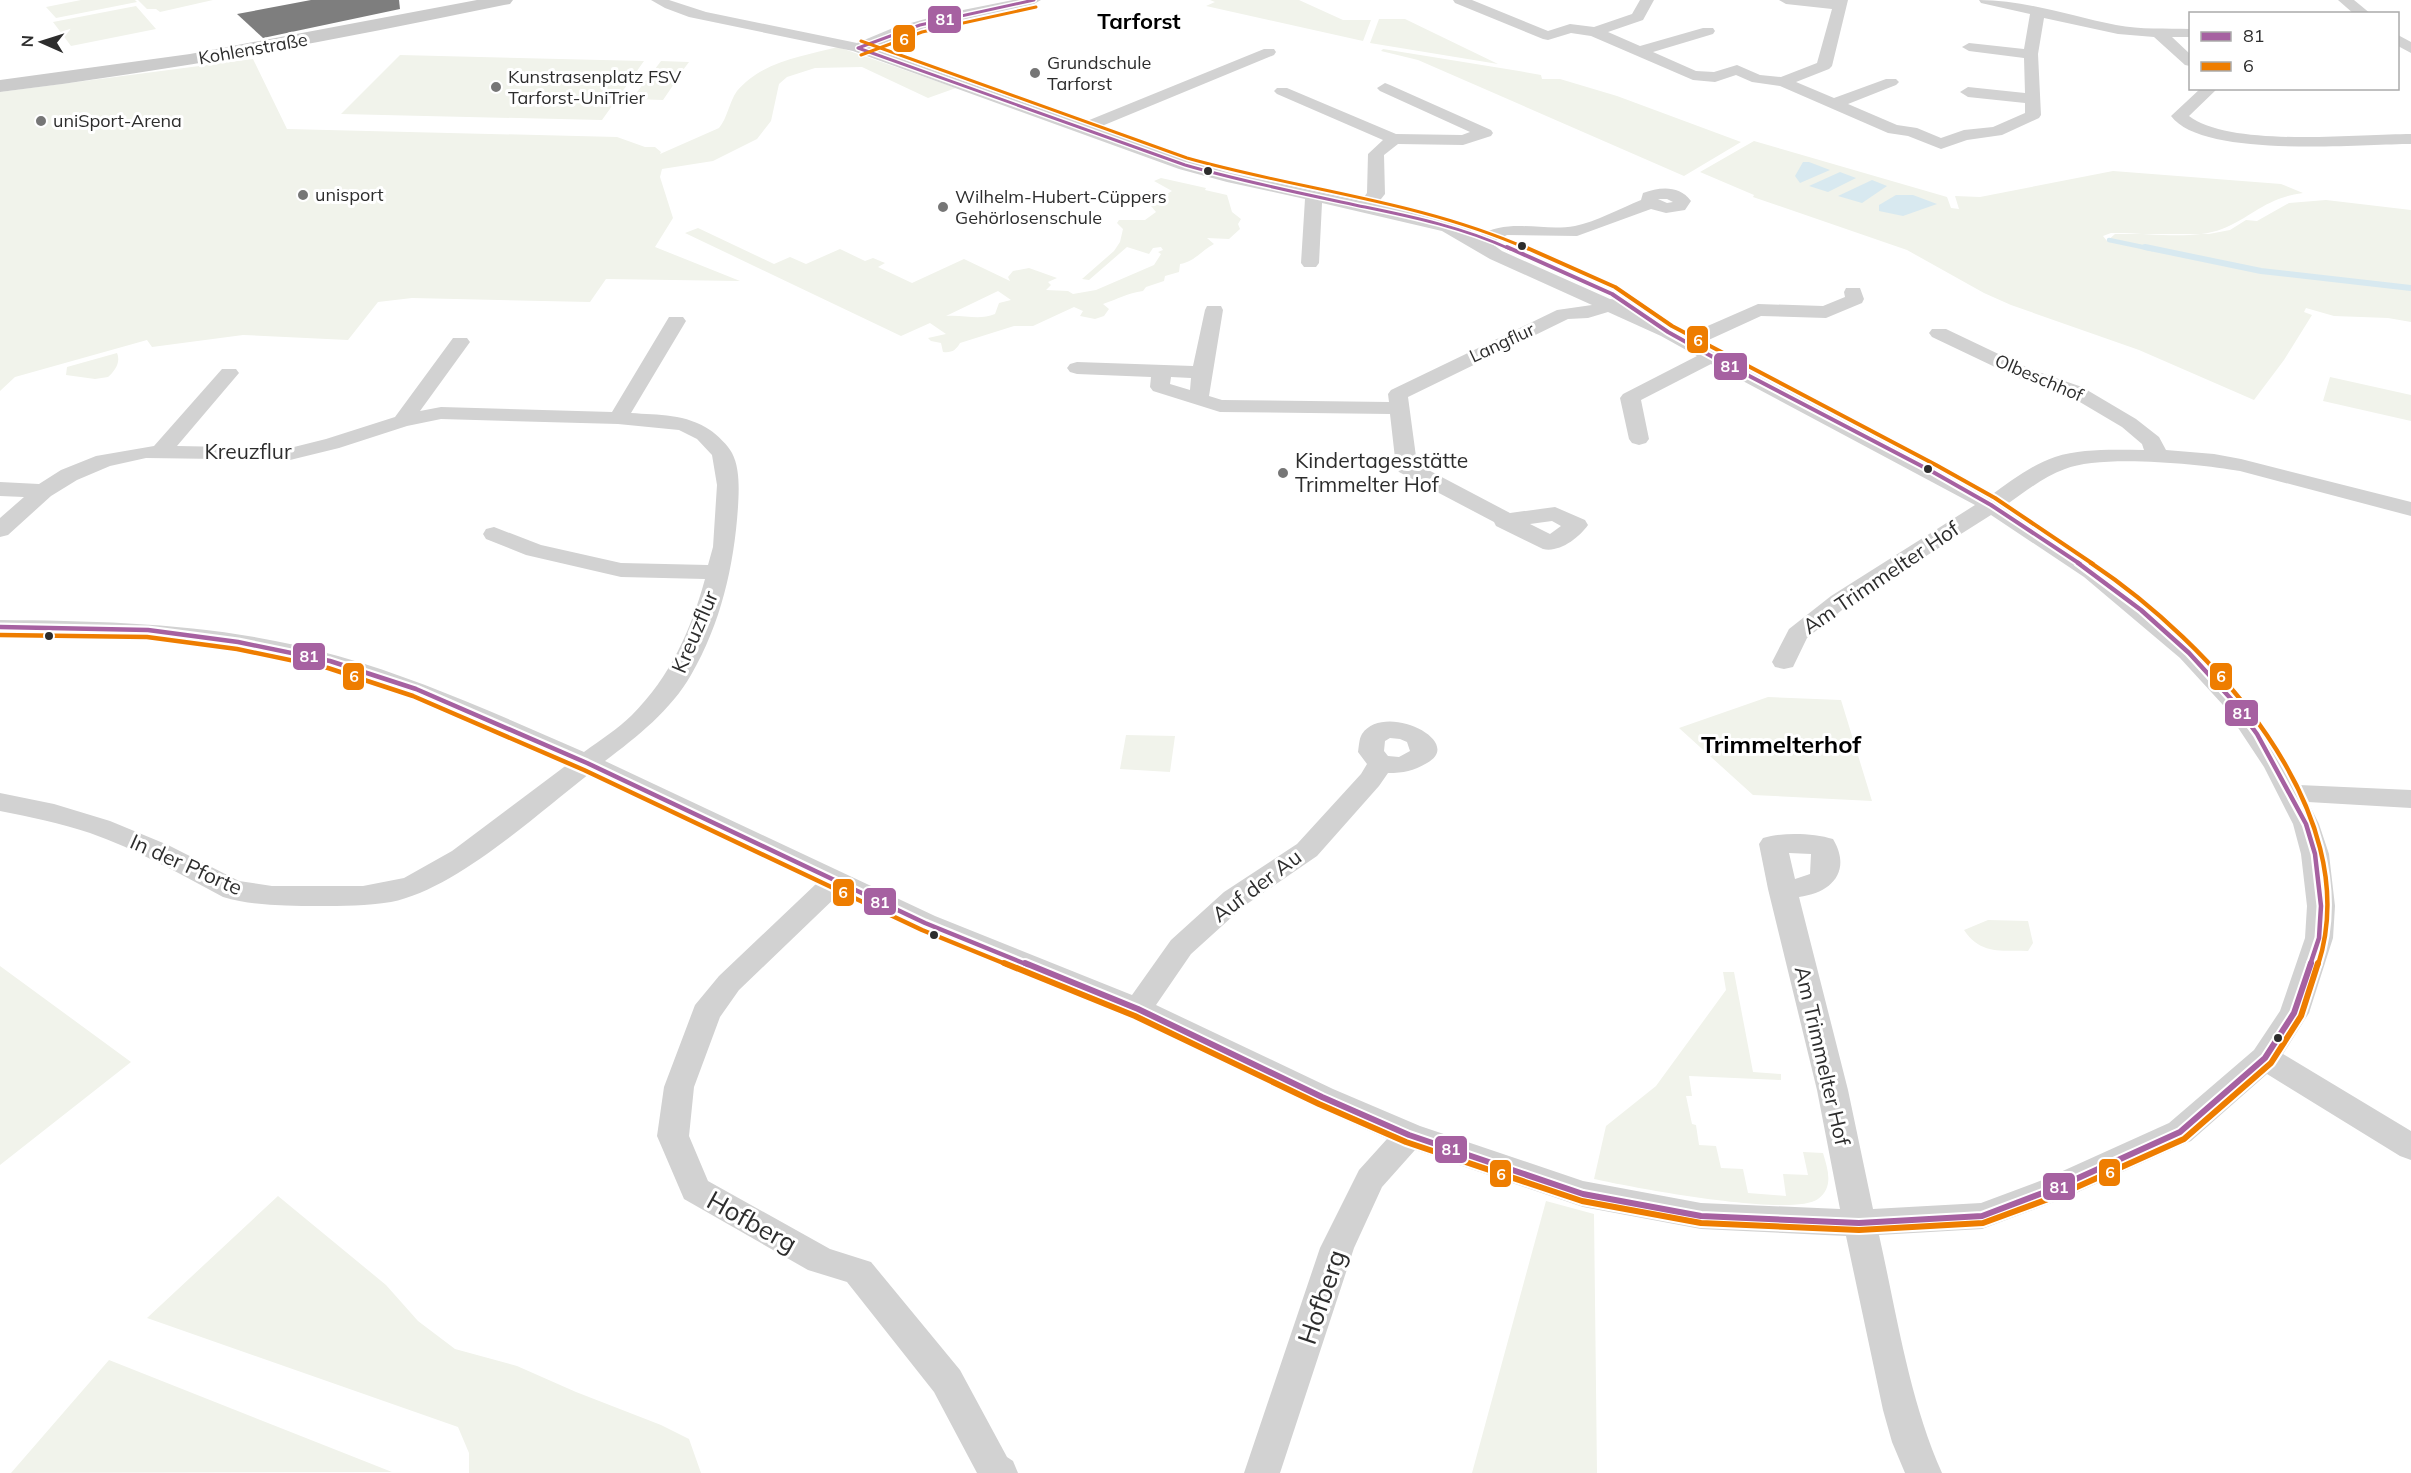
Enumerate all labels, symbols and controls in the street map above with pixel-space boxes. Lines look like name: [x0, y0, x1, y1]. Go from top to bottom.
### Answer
line badge: 81: [927, 5, 962, 34]
district label: Tarforst: [1097, 7, 1181, 35]
text: 81: [935, 9, 955, 29]
north arrow: [12, 12, 72, 72]
legend: [2189, 12, 2399, 90]
line badge: 6: [892, 24, 916, 53]
text: 81: [2243, 24, 2265, 47]
street label: Kohlenstraße: [197, 28, 309, 69]
text: 6: [899, 29, 909, 49]
text: N: [17, 35, 37, 48]
place label: Grundschule Tarforst: [1047, 51, 1151, 95]
text: 6: [2243, 54, 2254, 77]
place label: Kunstrasenplatz FSV Tarforst-UniTrier: [508, 65, 682, 109]
marker: Grundschule Tarforst: [1028, 66, 1042, 80]
marker: Kunstrasenplatz FSV Tarforst-UniTrier: [489, 80, 503, 94]
place label: uniSport-Arena: [53, 109, 182, 132]
marker: uniSport-Arena: [34, 114, 48, 128]
unlabelled marker: [1202, 165, 1214, 177]
place label: unisport: [315, 183, 384, 206]
place label: Wilhelm-Hubert-Cüppers Gehörlosenschule: [955, 185, 1167, 229]
marker: unisport: [296, 188, 310, 202]
marker: Wilhelm-Hubert-Cüppers Gehörlosenschule: [936, 200, 950, 214]
unlabelled marker: [1516, 240, 1528, 252]
street label: Langflur: [1466, 317, 1538, 368]
line badge: 6: [1686, 325, 1709, 354]
text: 6: [1693, 330, 1703, 350]
street label: Olbeschhof: [1991, 349, 2088, 407]
line badge: 81: [1713, 352, 1748, 381]
text: 81: [1720, 356, 1740, 376]
street label: Kreuzflur: [204, 438, 292, 464]
place label: Kindertagesstätte Trimmelter Hof: [1295, 447, 1468, 497]
unlabelled marker: [1922, 463, 1934, 475]
marker: Kindertagesstätte Trimmelter Hof: [1276, 466, 1290, 480]
street label: Am Trimmelter Hof: [1797, 515, 1964, 639]
street label: Kreuzflur: [665, 586, 723, 677]
unlabelled marker: [43, 630, 55, 642]
line badge: 81: [292, 642, 326, 671]
text: 81: [299, 646, 319, 666]
line badge: 6: [342, 662, 365, 691]
line badge: 6: [2209, 662, 2233, 691]
text: 6: [349, 666, 359, 686]
text: 6: [2216, 666, 2226, 686]
line badge: 81: [2224, 699, 2259, 727]
text: 81: [2232, 703, 2252, 723]
district label: Trimmelterhof: [1701, 729, 1862, 759]
street label: In der Pforte: [126, 828, 246, 900]
street label: Auf der Au: [1207, 843, 1306, 927]
line badge: 6: [832, 878, 855, 907]
text: 6: [838, 882, 848, 902]
line badge: 81: [863, 887, 897, 916]
text: 81: [870, 892, 890, 912]
unlabelled marker: [928, 929, 940, 941]
street label: Am Trimmelter Hof: [1790, 964, 1856, 1149]
unlabelled marker: [2272, 1032, 2284, 1044]
line badge: 81: [1434, 1135, 1468, 1164]
text: 81: [1441, 1139, 1461, 1159]
line badge: 6: [2098, 1158, 2121, 1187]
line badge: 6: [1489, 1159, 1512, 1188]
text: 6: [2105, 1162, 2115, 1182]
text: 6: [1496, 1164, 1506, 1184]
line badge: 81: [2042, 1172, 2076, 1201]
text: 81: [2049, 1177, 2069, 1197]
street label: Hofberg: [701, 1183, 803, 1260]
street label: Hofberg: [1290, 1245, 1353, 1349]

